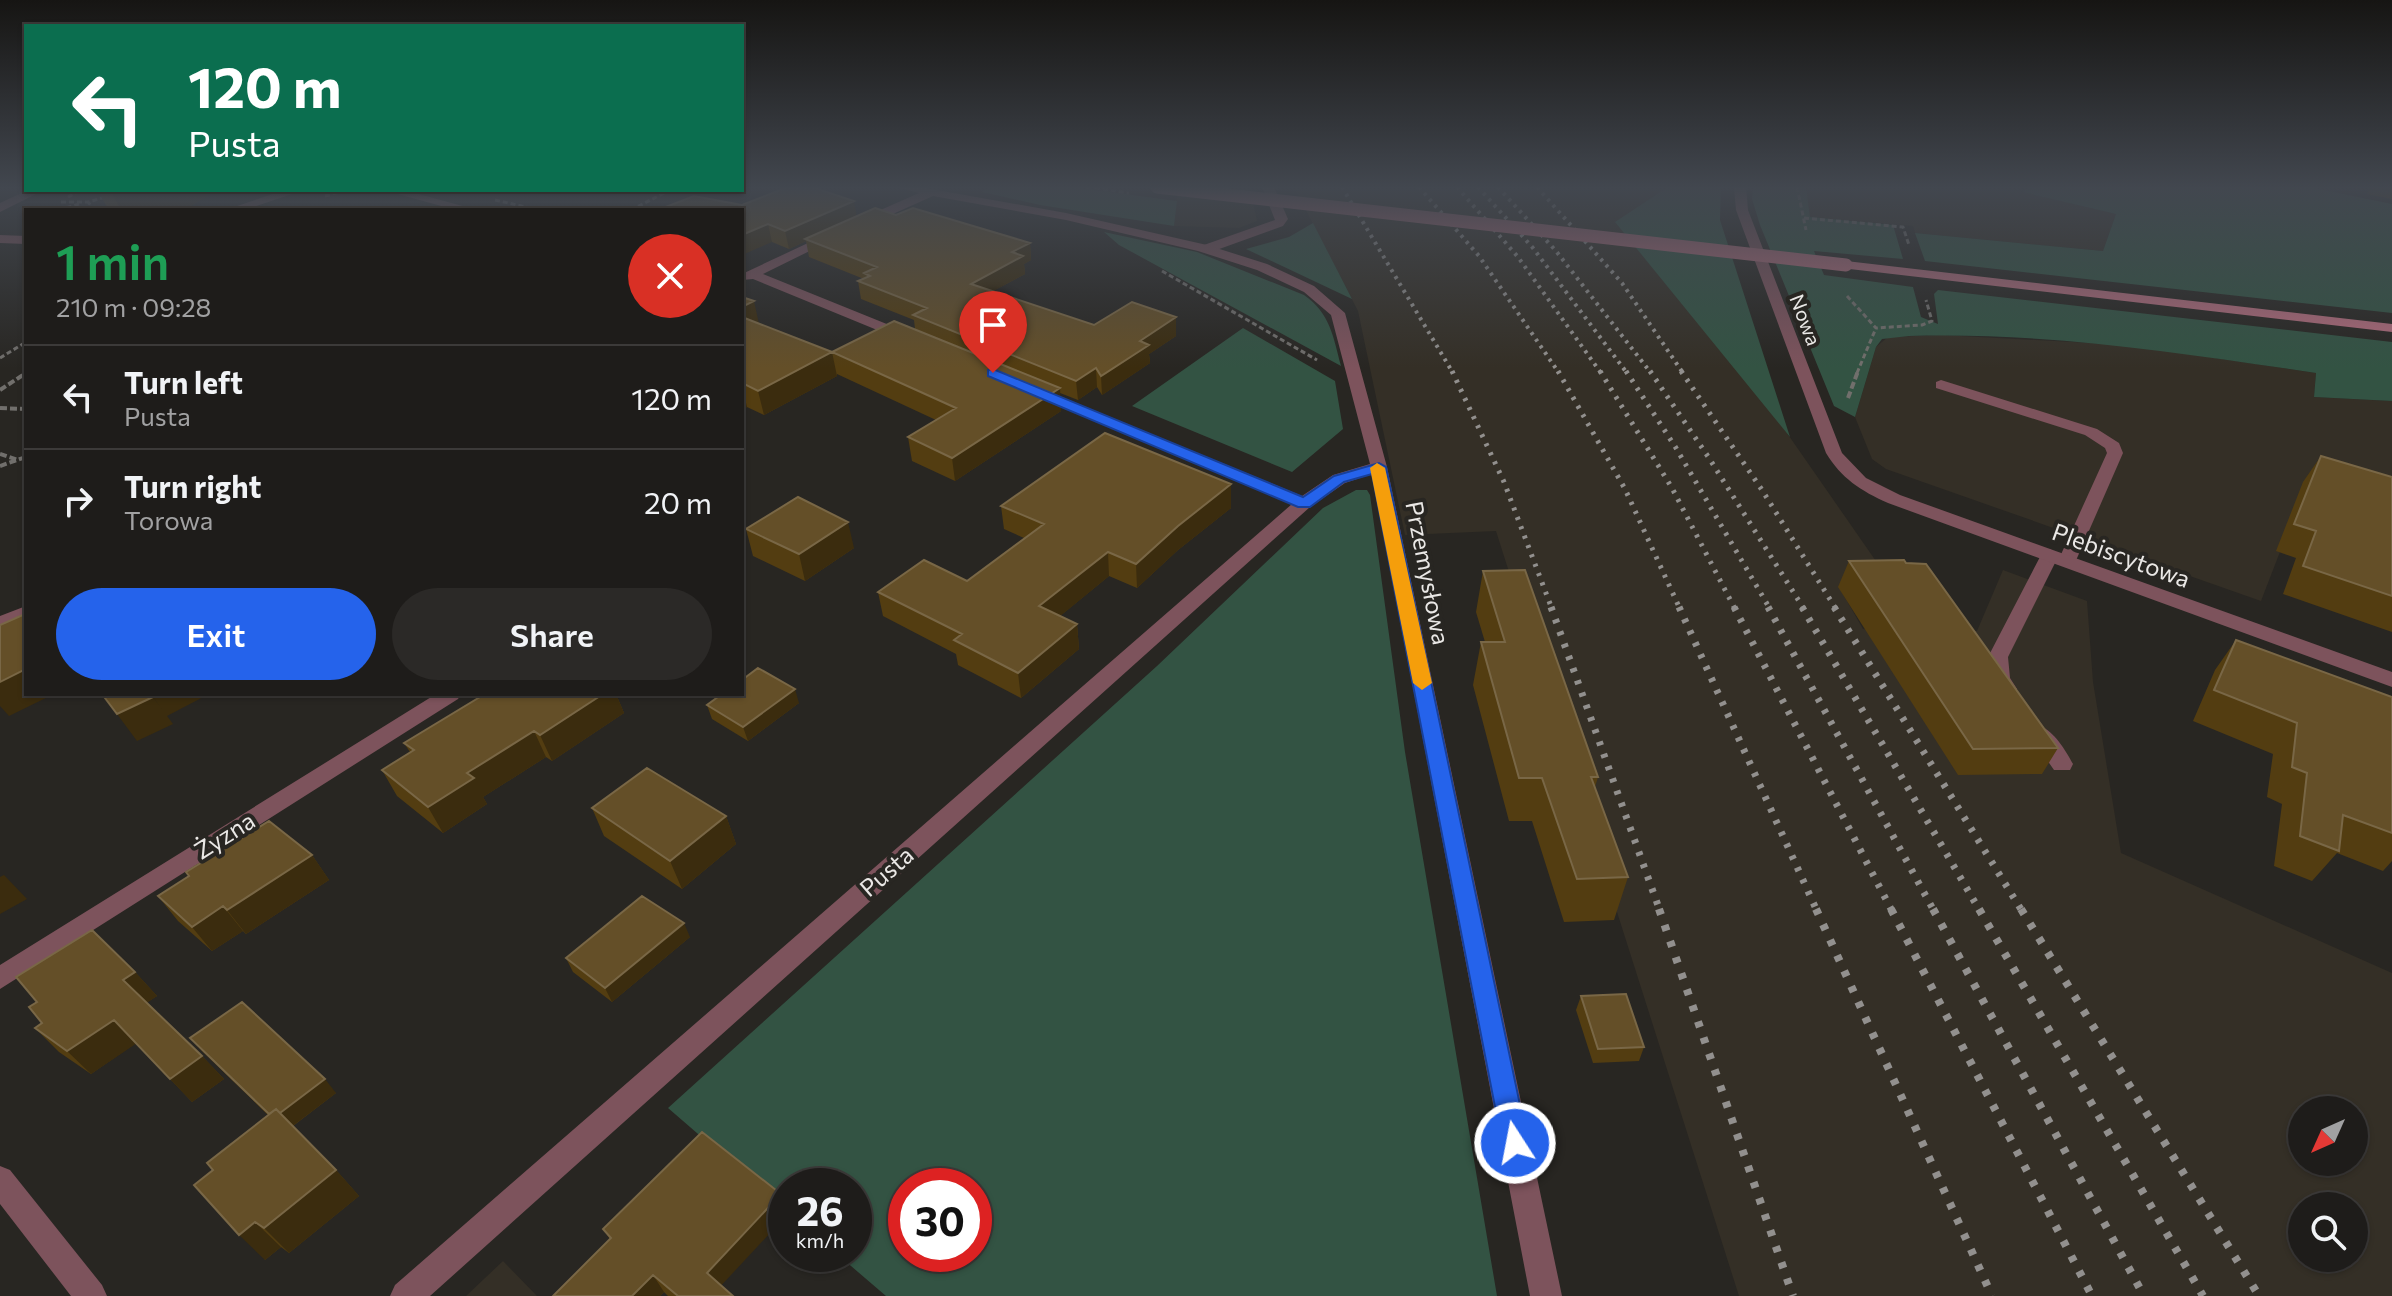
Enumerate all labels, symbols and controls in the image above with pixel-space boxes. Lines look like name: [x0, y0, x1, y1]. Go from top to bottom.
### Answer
text: 120 m: [188, 51, 342, 120]
icon: left: [56, 56, 160, 160]
text: Pusta: [188, 120, 281, 164]
text: 1 min: [56, 231, 169, 290]
button: close: [628, 234, 712, 318]
text: 210 m · 09:28: [56, 291, 211, 322]
pin: [959, 291, 1027, 373]
street label: Nowa: [1785, 291, 1827, 349]
icon: arrive: [971, 303, 1015, 347]
text: Turn left: [124, 363, 243, 400]
icon: left: [56, 375, 100, 419]
text: 120 m: [631, 379, 712, 416]
text: Pusta: [124, 400, 191, 431]
text: Turn right: [124, 467, 261, 504]
icon: right: [56, 479, 100, 523]
text: 20 m: [644, 483, 712, 520]
street label: Przemysłowa: [1400, 498, 1457, 647]
text: Torowa: [124, 504, 213, 535]
street label: Plebiscytowa: [2049, 516, 2194, 593]
button: Exit: [56, 588, 376, 680]
button: Share: [392, 588, 712, 680]
street label: Żyzna: [189, 805, 260, 864]
street label: Pusta: [853, 840, 919, 902]
north arrow: [2288, 1096, 2368, 1176]
map controls: [2288, 1096, 2368, 1272]
position arrow: [1473, 1101, 1557, 1185]
speed limit sign: 30: [888, 1168, 992, 1272]
text: 26: [796, 1185, 844, 1234]
button: search: [2288, 1192, 2368, 1272]
text: km/h: [796, 1228, 844, 1252]

